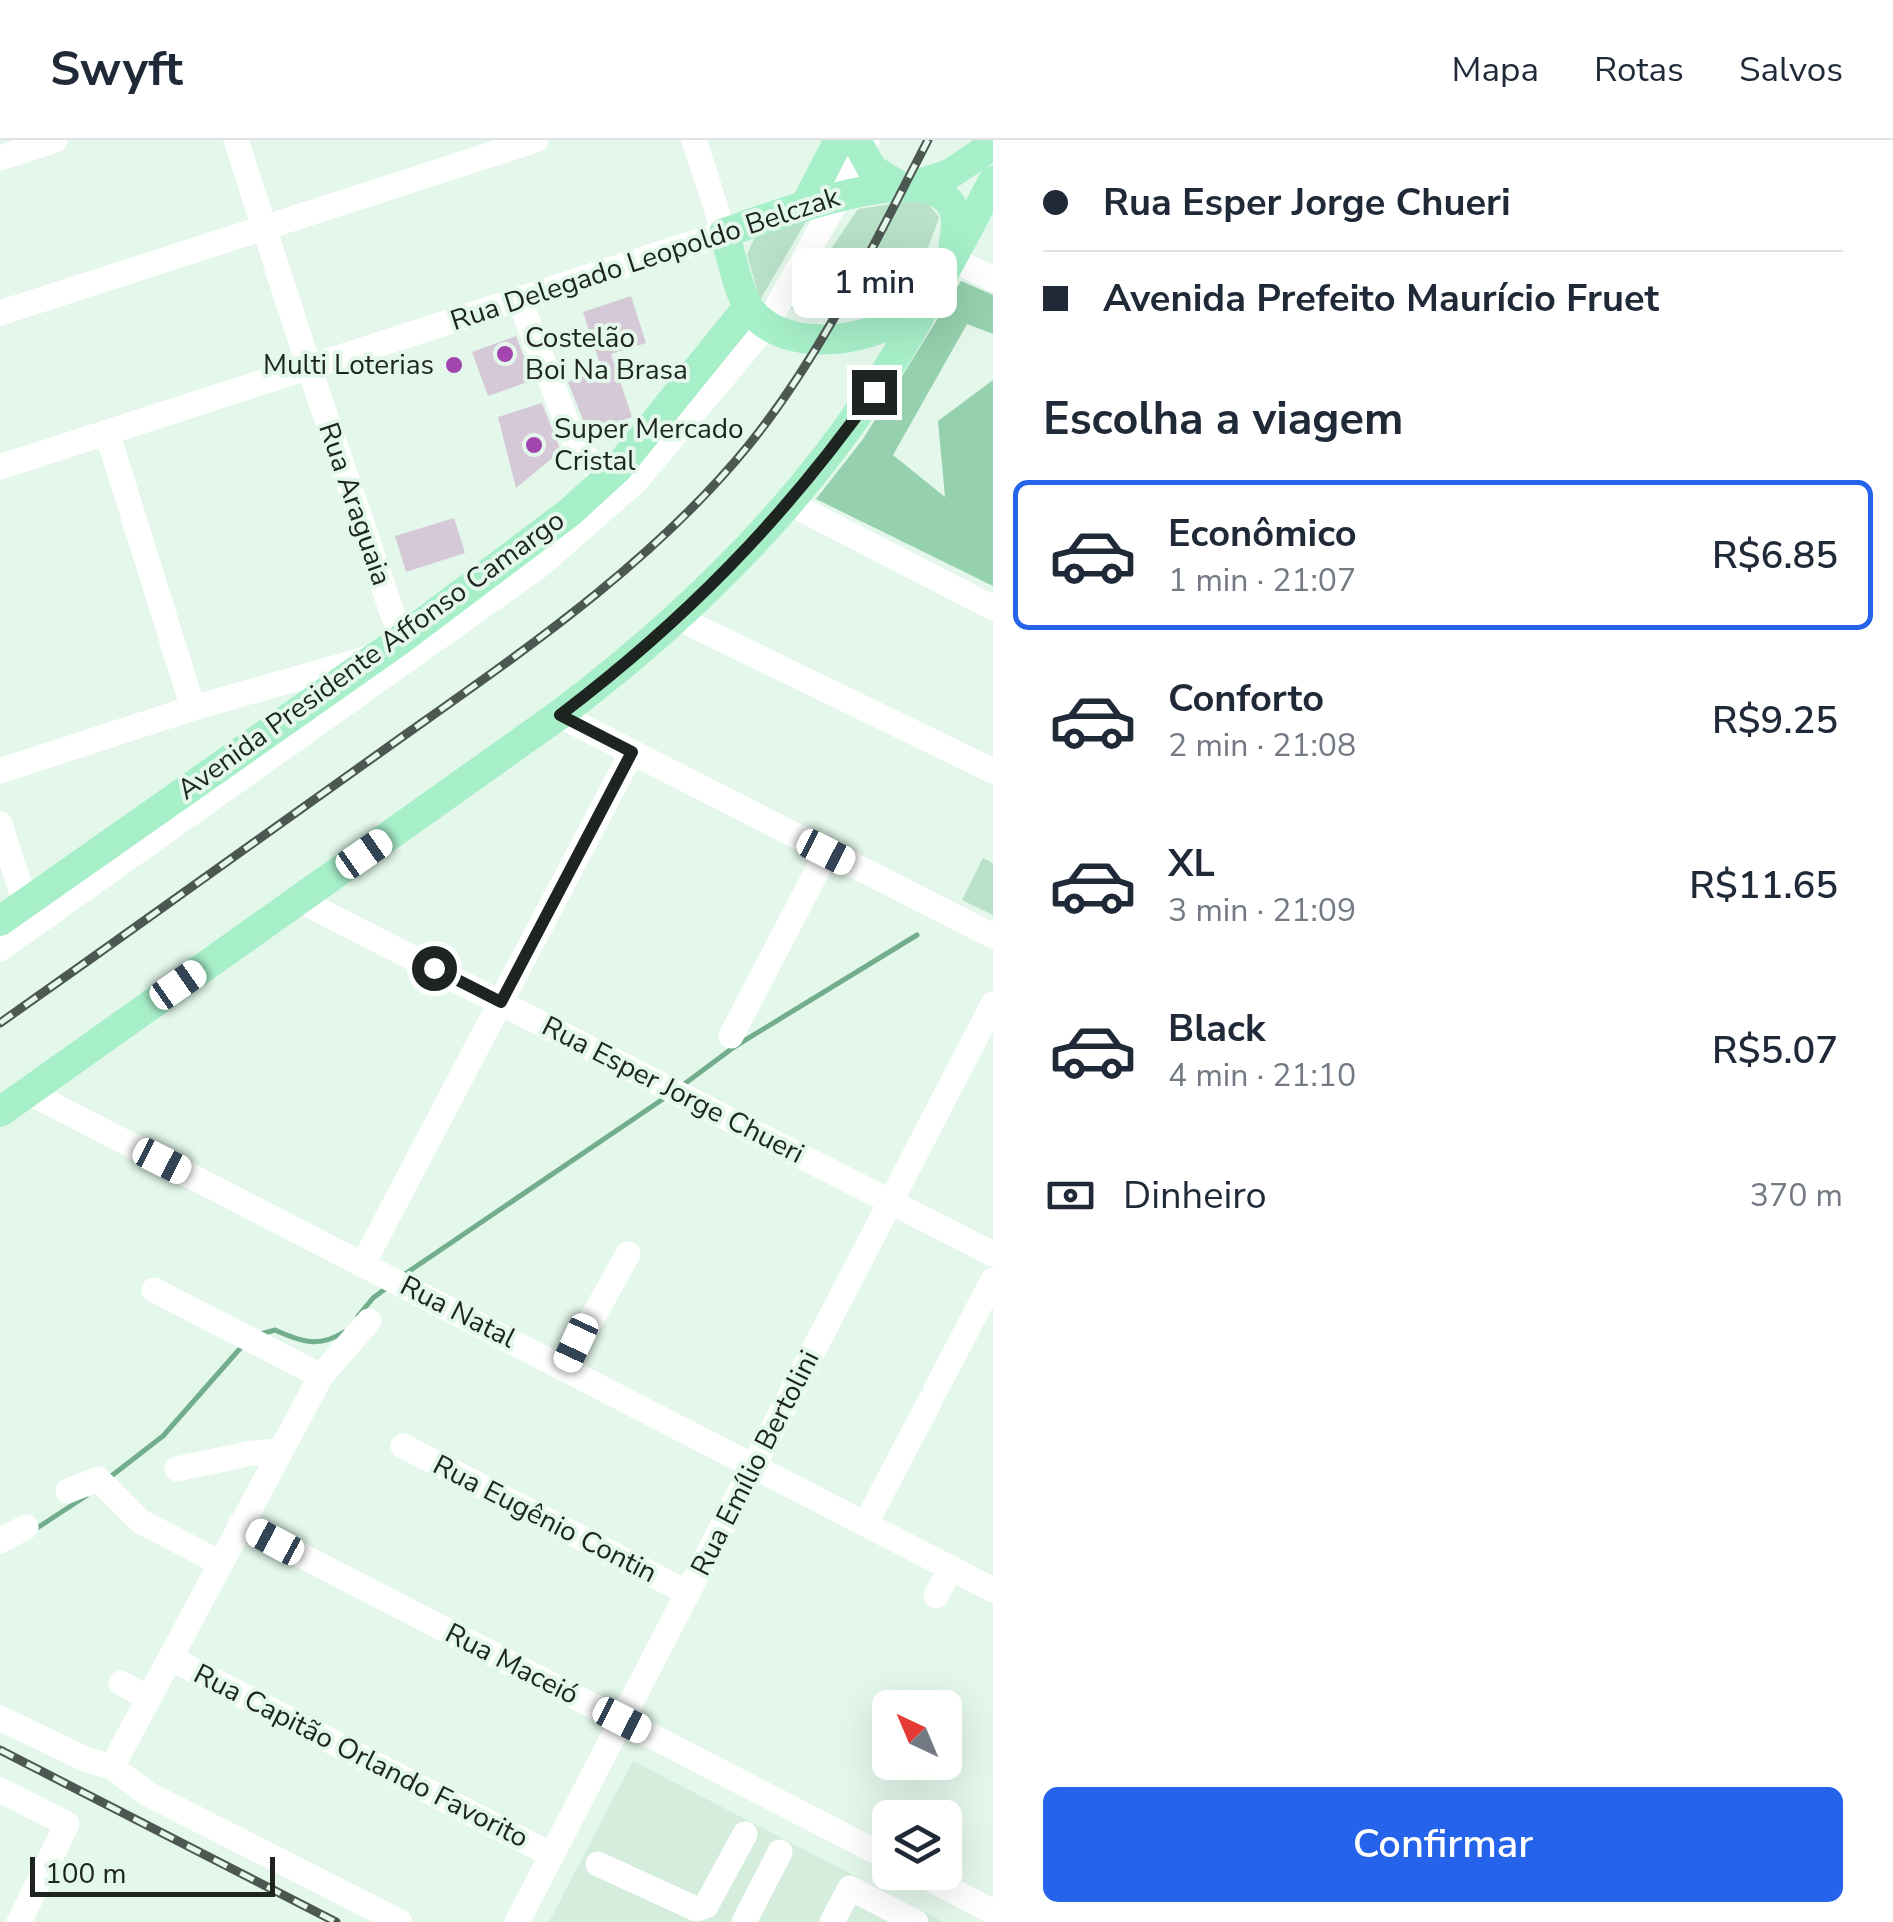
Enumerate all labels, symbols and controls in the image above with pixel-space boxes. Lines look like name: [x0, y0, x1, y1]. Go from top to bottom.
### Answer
text: Swyft: [50, 36, 183, 102]
text: Mapa: [1452, 46, 1539, 93]
text: Rotas: [1594, 46, 1684, 93]
text: Salvos: [1739, 46, 1843, 93]
text: Rua Esper Jorge Chueri: [1103, 177, 1511, 228]
street label: Rua Delegado Leopoldo Belczak: [446, 178, 845, 340]
callout: 1 min: [792, 247, 956, 317]
text: 1 min: [834, 261, 915, 304]
text: Avenida Prefeito Maurício Fruet: [1103, 273, 1659, 324]
place label: Costelão Boi Na Brasa: [525, 319, 688, 389]
marker: Costelão Boi Na Brasa: [494, 343, 516, 365]
place label: Multi Loterias: [263, 346, 434, 384]
marker: Multi Loterias: [443, 354, 465, 376]
route end: [852, 370, 897, 415]
text: Escolha a viagem: [1043, 389, 1403, 450]
place label: Super Mercado Cristal: [554, 410, 744, 480]
street label: Rua Araguaia: [309, 417, 401, 591]
marker: Super Mercado Cristal: [523, 434, 545, 456]
street label: Avenida Presidente Affonso Camargo: [170, 501, 572, 809]
text: Econômico: [1168, 508, 1357, 559]
icon: car: [1048, 510, 1138, 600]
text: R$6.85: [1712, 530, 1838, 581]
text: 1 min · 21:07: [1168, 559, 1356, 602]
text: Conforto: [1168, 673, 1324, 724]
icon: car: [1048, 675, 1138, 765]
text: R$9.25: [1712, 695, 1838, 746]
text: 2 min · 21:08: [1168, 724, 1356, 767]
car: [331, 825, 397, 883]
car: [792, 825, 860, 879]
text: XL: [1168, 838, 1215, 889]
icon: car: [1048, 840, 1138, 930]
text: R$11.65: [1689, 860, 1838, 911]
text: 3 min · 21:09: [1168, 889, 1356, 932]
route start: [412, 946, 457, 991]
car: [145, 956, 211, 1014]
text: Black: [1168, 1003, 1265, 1054]
icon: car: [1048, 1005, 1138, 1095]
street label: Rua Esper Jorge Chueri: [535, 1007, 811, 1173]
text: R$5.07: [1712, 1025, 1838, 1076]
text: 4 min · 21:10: [1168, 1054, 1356, 1097]
car: [128, 1134, 196, 1188]
icon: cash: [1043, 1168, 1098, 1223]
text: Dinheiro: [1123, 1170, 1267, 1221]
text: 370 m: [1750, 1174, 1843, 1217]
street label: Rua Natal: [394, 1267, 523, 1358]
car: [550, 1309, 602, 1377]
street label: Rua Emílio Bertolini: [682, 1344, 828, 1582]
street label: Rua Eugênio Contin: [427, 1446, 663, 1592]
car: [241, 1515, 309, 1569]
street label: Rua Maceió: [439, 1614, 585, 1714]
street label: Rua Capitão Orlando Favorito: [187, 1655, 535, 1857]
north arrow: [872, 1690, 962, 1780]
map controls: [872, 1690, 962, 1890]
car: [588, 1693, 656, 1747]
button: Confirmar: [1043, 1787, 1843, 1902]
button: layers: [872, 1800, 962, 1890]
scale bar: [30, 1852, 275, 1896]
text: 100 m: [45, 1855, 127, 1893]

